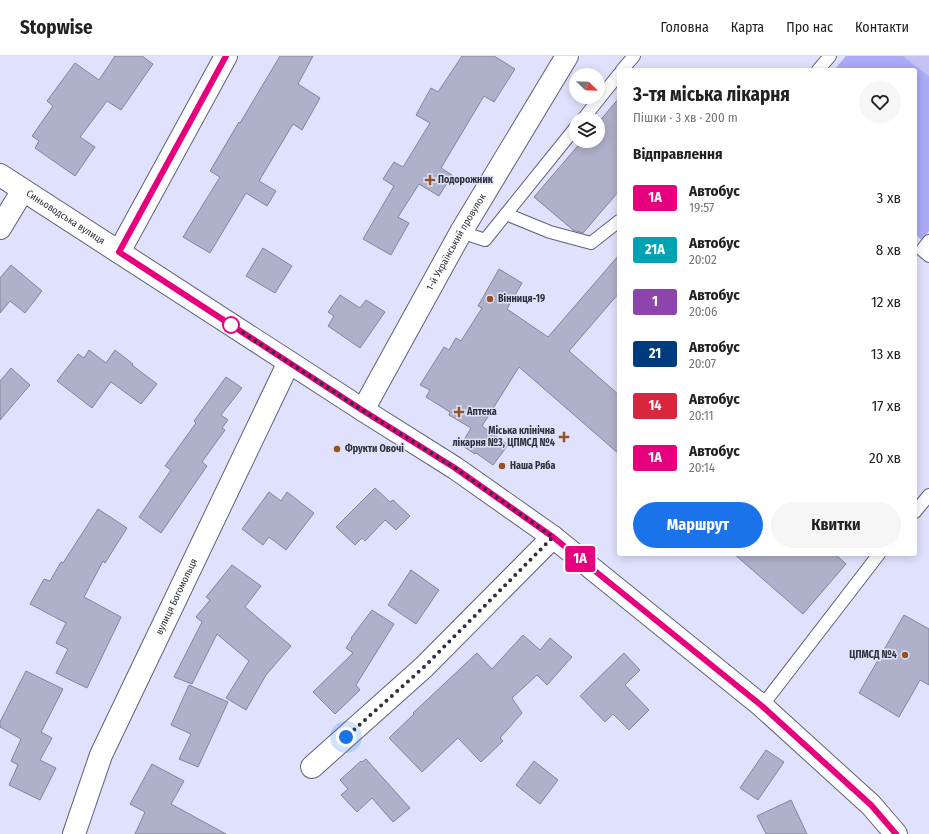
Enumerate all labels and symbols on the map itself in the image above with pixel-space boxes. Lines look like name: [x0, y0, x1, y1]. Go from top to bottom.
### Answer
north arrow: [569, 68, 605, 104]
place label: Подорожник: [438, 174, 494, 186]
marker: Подорожник: [425, 175, 435, 185]
street label: Синьоводська вулиця: [24, 187, 107, 247]
street label: 1-й Український провулок: [424, 191, 489, 293]
place label: Вінниця-19: [498, 293, 545, 305]
marker: Вінниця-19: [485, 294, 495, 304]
unlabelled marker: [222, 316, 240, 334]
place label: Аптека: [466, 406, 497, 418]
marker: Аптека: [454, 407, 464, 417]
place label: Міська клінічна лікарня №3, ЦПМСД №4: [452, 425, 555, 449]
marker: Міська клінічна лікарня №3, ЦПМСД №4: [558, 431, 570, 443]
place label: Фрукти Овочі: [345, 443, 404, 455]
marker: Фрукти Овочі: [332, 444, 342, 454]
place label: Наша Ряба: [510, 460, 555, 472]
marker: Наша Ряба: [497, 461, 507, 471]
line badge: 1А: [562, 546, 598, 572]
street label: вулиця Богомольця: [153, 557, 200, 637]
place label: ЦПМСД №4: [849, 649, 897, 661]
marker: ЦПМСД №4: [900, 650, 910, 660]
your location: [336, 727, 356, 747]

